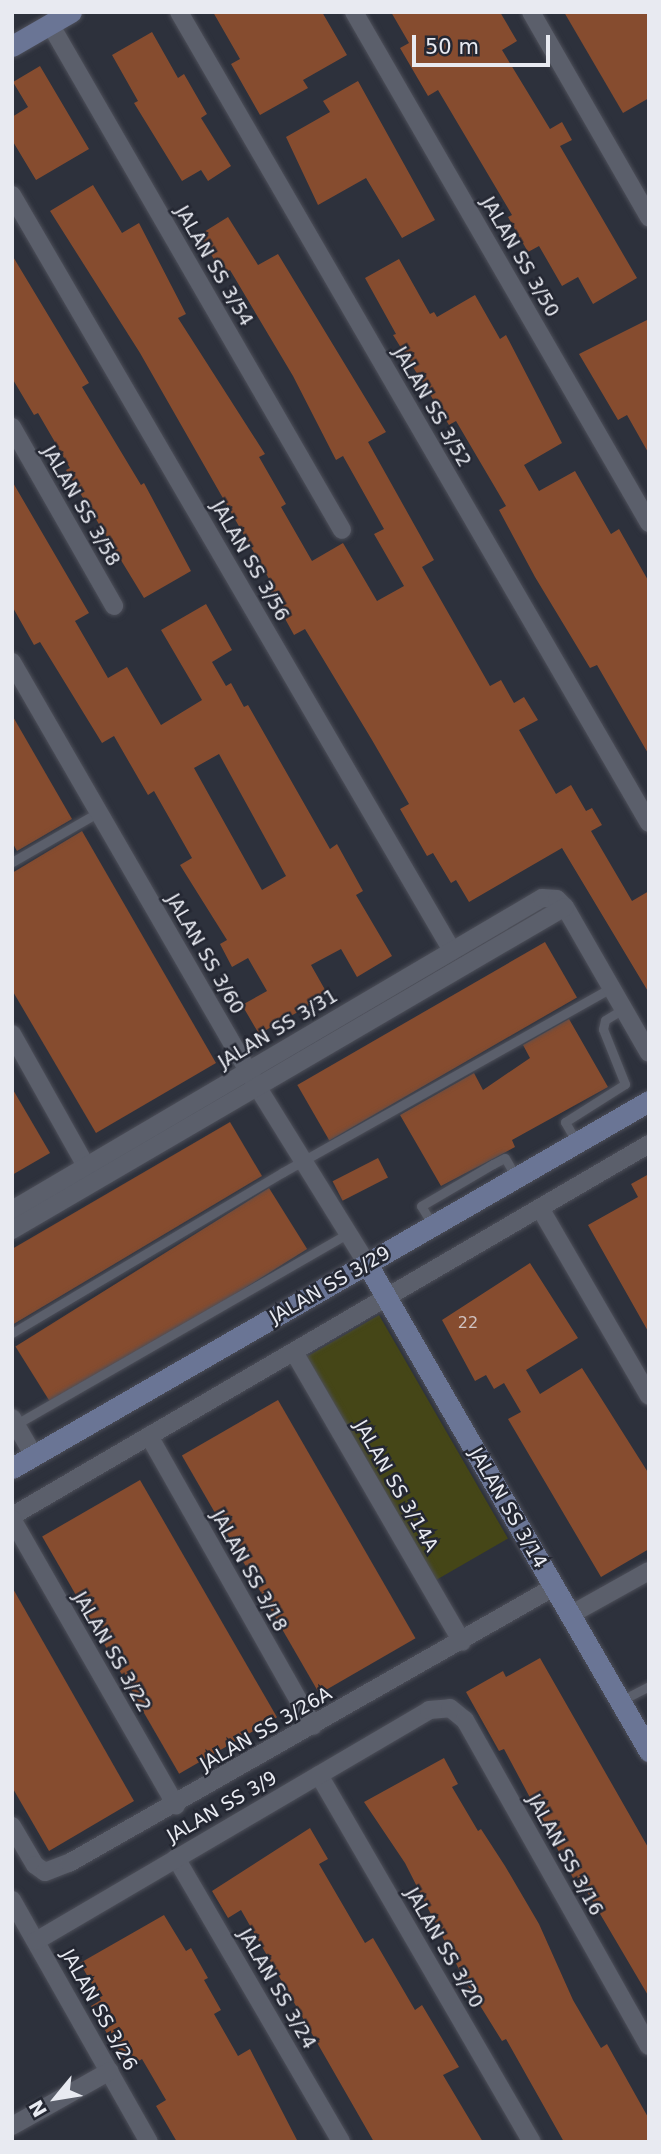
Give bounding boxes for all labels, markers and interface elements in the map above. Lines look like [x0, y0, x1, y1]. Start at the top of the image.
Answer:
scale bar [416, 21, 554, 65]
text: 50 m [425, 35, 479, 59]
street label: JALAN SS 3/50 [476, 193, 564, 321]
street label: JALAN SS 3/54 [170, 202, 258, 330]
street label: JALAN SS 3/52 [388, 343, 476, 471]
street label: JALAN SS 3/58 [37, 442, 125, 570]
street label: JALAN SS 3/56 [206, 497, 294, 625]
street label: JALAN SS 3/60 [161, 890, 249, 1018]
street label: JALAN SS 3/31 [214, 984, 342, 1074]
street label: JALAN SS 3/29 [266, 1241, 394, 1329]
house number: 22 [458, 1313, 478, 1333]
street label: JALAN SS 3/14A [349, 1416, 443, 1556]
street label: JALAN SS 3/14 [464, 1444, 552, 1572]
street label: JALAN SS 3/18 [206, 1506, 292, 1636]
street label: JALAN SS 3/22 [68, 1588, 156, 1716]
street label: JALAN SS 3/26A [196, 1682, 336, 1776]
street label: JALAN SS 3/9 [163, 1766, 281, 1848]
street label: JALAN SS 3/16 [522, 1790, 608, 1920]
street label: JALAN SS 3/20 [400, 1884, 488, 2012]
street label: JALAN SS 3/24 [233, 1925, 321, 2053]
street label: JALAN SS 3/26 [56, 1945, 142, 2075]
north arrow [21, 2063, 91, 2133]
text: N [24, 2096, 51, 2121]

